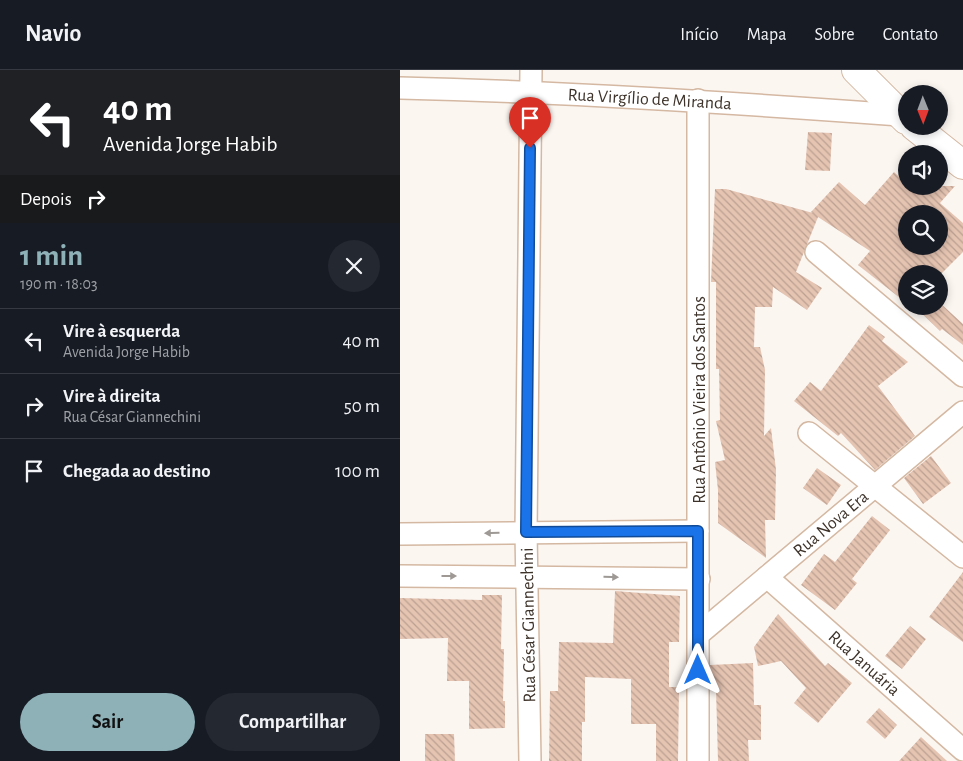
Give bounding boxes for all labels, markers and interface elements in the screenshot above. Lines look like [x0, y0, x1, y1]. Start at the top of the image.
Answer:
text: Navio [25, 22, 81, 46]
text: Início [680, 26, 719, 44]
text: Mapa [747, 26, 787, 44]
text: Sobre [815, 26, 855, 44]
text: Contato [883, 26, 938, 44]
north arrow [898, 85, 948, 135]
map controls [898, 85, 948, 315]
street label: Rua Virgílio de Miranda [567, 86, 732, 113]
icon: left [20, 90, 85, 155]
text: 40 m [103, 92, 172, 127]
pin [509, 97, 551, 148]
icon: arrive [516, 104, 544, 132]
text: Avenida Jorge Habib [103, 133, 278, 155]
button: sound [898, 145, 948, 195]
icon: right [82, 185, 110, 213]
text: Depois [20, 190, 72, 209]
button: search [898, 205, 948, 255]
button: close [328, 240, 380, 292]
text: 1 min [20, 241, 83, 271]
button: layers [898, 265, 948, 315]
text: 190 m · 18:03 [20, 276, 98, 292]
street label: Rua Antônio Vieira dos Santos [691, 296, 709, 504]
text: Vire à esquerda [63, 322, 180, 341]
icon: left [20, 327, 48, 355]
text: 40 m [342, 332, 380, 351]
text: Avenida Jorge Habib [63, 344, 190, 360]
text: Vire à direita [63, 387, 161, 406]
icon: right [20, 392, 48, 420]
text: 50 m [344, 397, 380, 416]
text: Rua César Giannechini [63, 409, 201, 425]
icon: arrive [20, 457, 48, 485]
text: Chegada ao destino [63, 462, 211, 481]
text: 100 m [335, 462, 380, 481]
street label: Rua Nova Era [790, 488, 872, 560]
one-way arrow [484, 529, 500, 537]
street label: Rua César Giannechini [519, 547, 539, 703]
one-way arrow [441, 572, 457, 580]
one-way arrow [603, 574, 619, 582]
street label: Rua Januária [825, 628, 903, 700]
position arrow [671, 643, 723, 695]
button: Sair [20, 693, 195, 751]
button: Compartilhar [205, 693, 380, 751]

